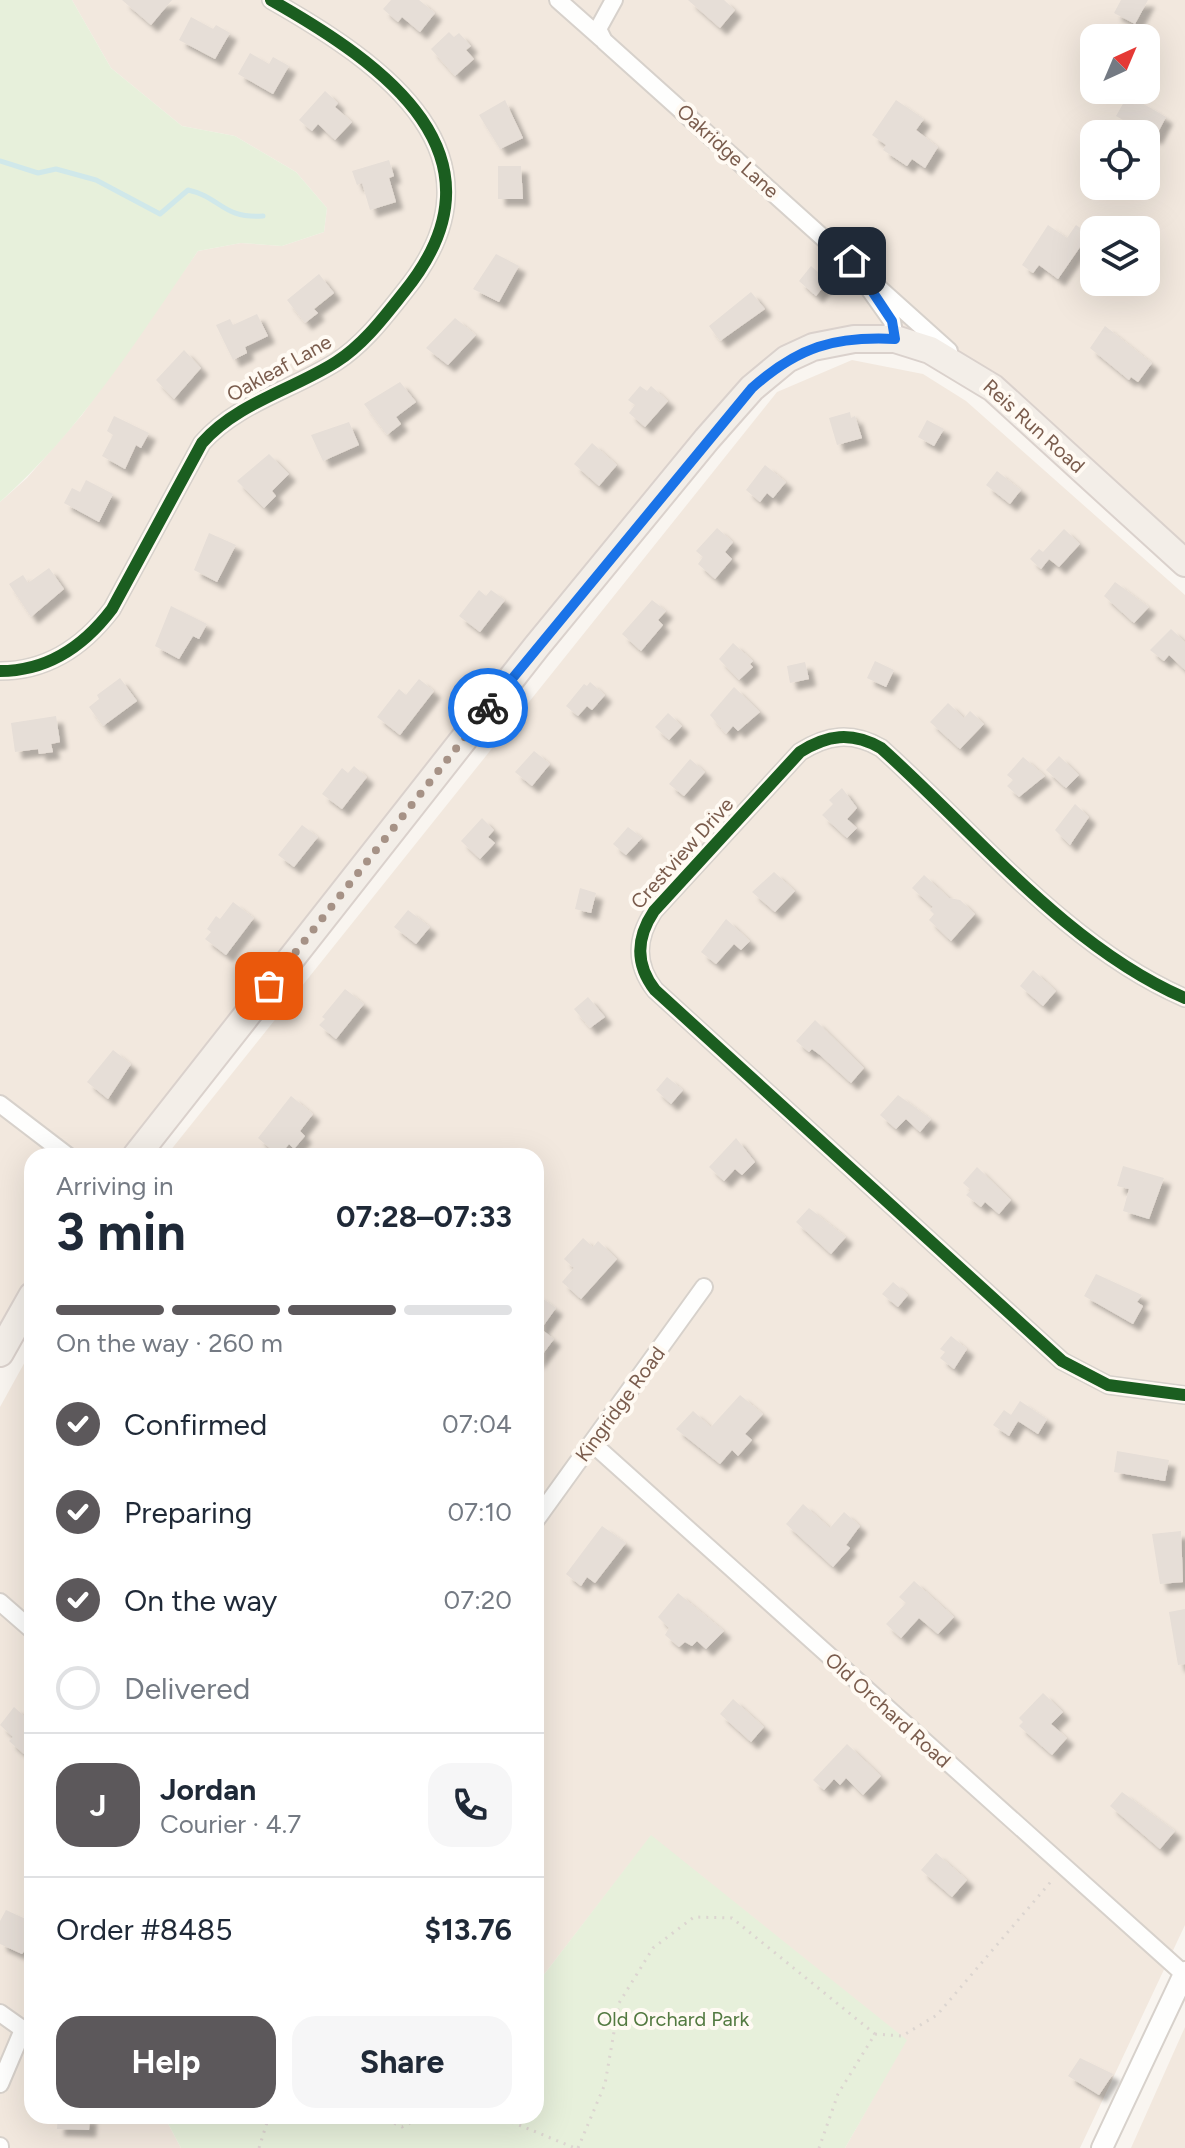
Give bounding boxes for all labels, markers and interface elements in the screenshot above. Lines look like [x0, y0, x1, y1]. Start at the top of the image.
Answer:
north arrow [1080, 24, 1160, 104]
map controls [1080, 24, 1160, 296]
street label: Oakridge Lane [672, 99, 784, 203]
button: locate [1080, 120, 1160, 200]
button: layers [1080, 216, 1160, 296]
pin [818, 227, 886, 295]
icon: home [830, 239, 874, 283]
street label: Oakleaf Lane [222, 329, 336, 407]
street label: Reis Run Road [978, 374, 1090, 478]
courier [448, 668, 528, 748]
icon: bike [466, 686, 510, 730]
street label: Crestview Drive [626, 792, 738, 914]
pin [235, 952, 303, 1020]
icon: bag [247, 964, 291, 1008]
text: Arriving in [56, 1170, 174, 1202]
text: 07:28–07:33 [336, 1198, 512, 1235]
text: 3 min [56, 1201, 186, 1263]
text: On the way · 260 m [56, 1327, 283, 1359]
street label: Kingridge Road [570, 1342, 670, 1466]
icon: check [56, 1402, 100, 1446]
text: Confirmed [124, 1406, 267, 1443]
text: 07:04 [442, 1408, 512, 1440]
icon: check [56, 1490, 100, 1534]
text: Preparing [124, 1494, 252, 1531]
text: 07:10 [447, 1496, 512, 1528]
icon: check [56, 1578, 100, 1622]
text: On the way [124, 1582, 277, 1619]
text: 07:20 [444, 1584, 512, 1616]
street label: Old Orchard Road [820, 1647, 956, 1773]
text: Delivered [124, 1670, 250, 1707]
button: phone [428, 1763, 512, 1847]
text: Jordan [160, 1771, 256, 1808]
text: J [90, 1787, 106, 1824]
text: Courier · 4.7 [160, 1808, 301, 1840]
text: Order #8485 [56, 1911, 233, 1948]
text: $13.76 [425, 1911, 512, 1948]
park label: Old Orchard Park [597, 2007, 750, 2031]
button: Help [56, 2016, 276, 2108]
button: Share [292, 2016, 512, 2108]

